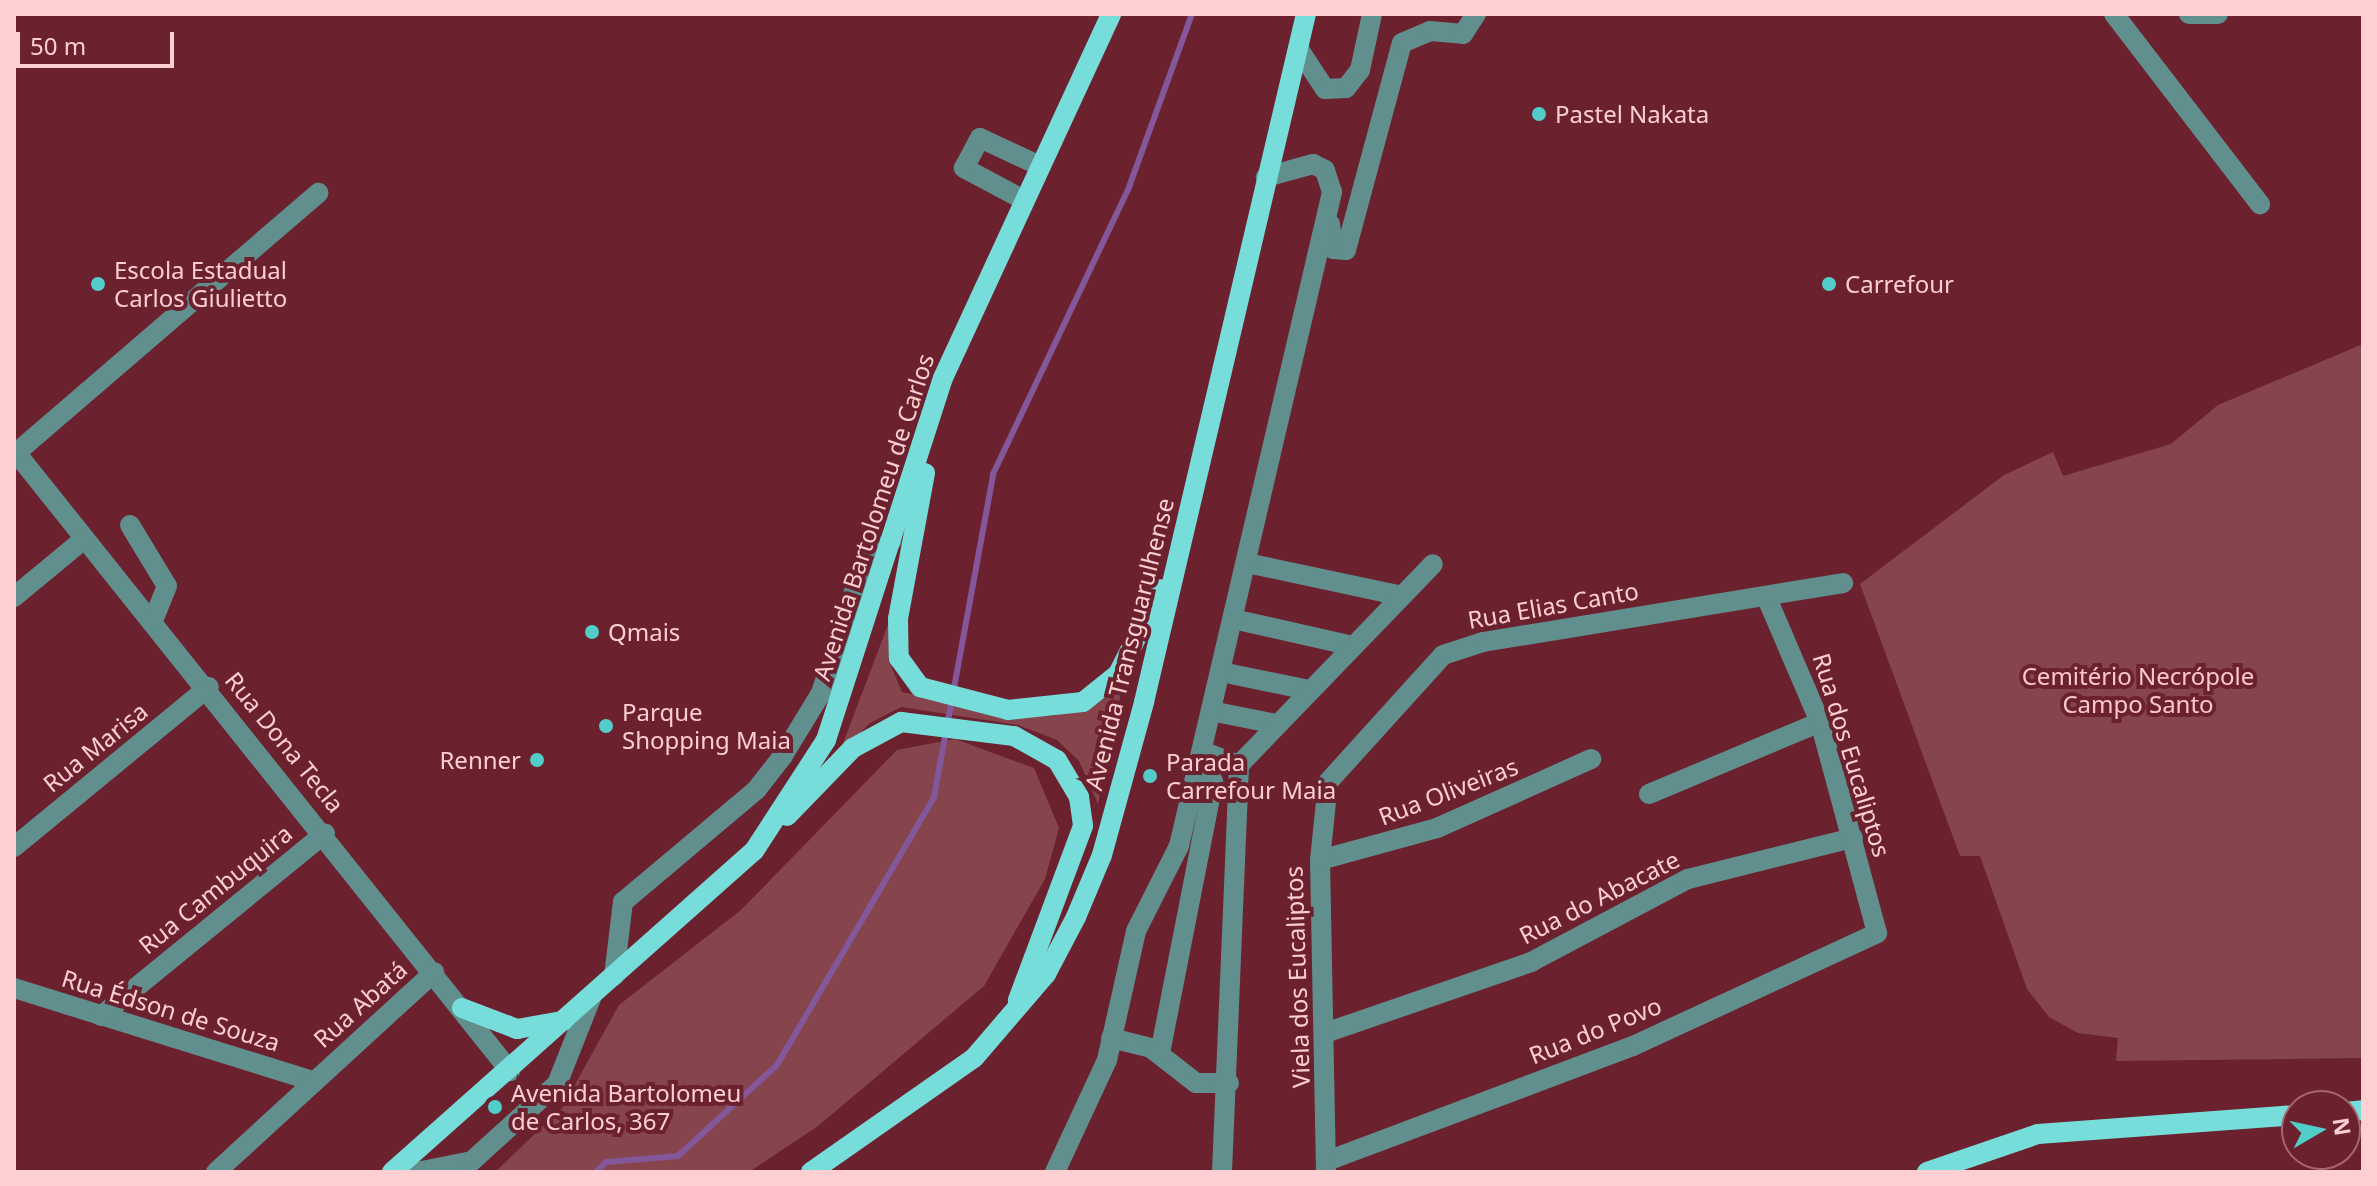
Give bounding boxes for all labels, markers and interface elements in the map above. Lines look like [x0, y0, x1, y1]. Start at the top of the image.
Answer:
scale bar [20, 16, 178, 66]
text: 50 m [30, 29, 86, 62]
place label: Pastel Nakata [1555, 100, 1709, 128]
marker: Pastel Nakata [1530, 105, 1548, 123]
place label: Escola Estadual Carlos Giulietto [114, 256, 287, 312]
place label: Carrefour [1845, 270, 1954, 298]
marker: Escola Estadual Carlos Giulietto [89, 275, 107, 293]
marker: Carrefour [1820, 275, 1838, 293]
street label: Avenida Bartolomeu de Carlos [807, 350, 939, 684]
street label: Avenida Transguarulhense [1079, 495, 1179, 793]
street label: Rua Elias Canto [1465, 576, 1641, 634]
place label: Qmais [608, 618, 680, 646]
marker: Qmais [583, 623, 601, 641]
street label: Rua dos Eucaliptos [1807, 650, 1897, 860]
park label: Cemitério Necrópole Campo Santo [2022, 662, 2254, 718]
street label: Rua Dona Tecla [220, 666, 350, 818]
street label: Rua Marisa [37, 696, 153, 798]
place label: Parque Shopping Maia [622, 698, 791, 754]
marker: Parque Shopping Maia [597, 717, 615, 735]
place label: Renner [439, 746, 521, 774]
place label: Parada Carrefour Maia [1166, 748, 1336, 804]
marker: Renner [528, 751, 546, 769]
street label: Rua Oliveiras [1374, 751, 1522, 831]
marker: Parada Carrefour Maia [1141, 767, 1159, 785]
street label: Rua Cambuquira [133, 818, 297, 960]
street label: Rua do Abacate [1514, 844, 1684, 950]
street label: Viela dos Eucaliptos [1279, 866, 1315, 1088]
street label: Rua Abatá [308, 955, 412, 1053]
street label: Rua Édson de Souza [59, 963, 283, 1057]
street label: Rua do Povo [1525, 990, 1665, 1070]
place label: Avenida Bartolomeu de Carlos, 367 [511, 1079, 741, 1135]
north arrow [2281, 1090, 2361, 1170]
marker: Avenida Bartolomeu de Carlos, 367 [486, 1098, 504, 1116]
text: N [2327, 1115, 2359, 1138]

